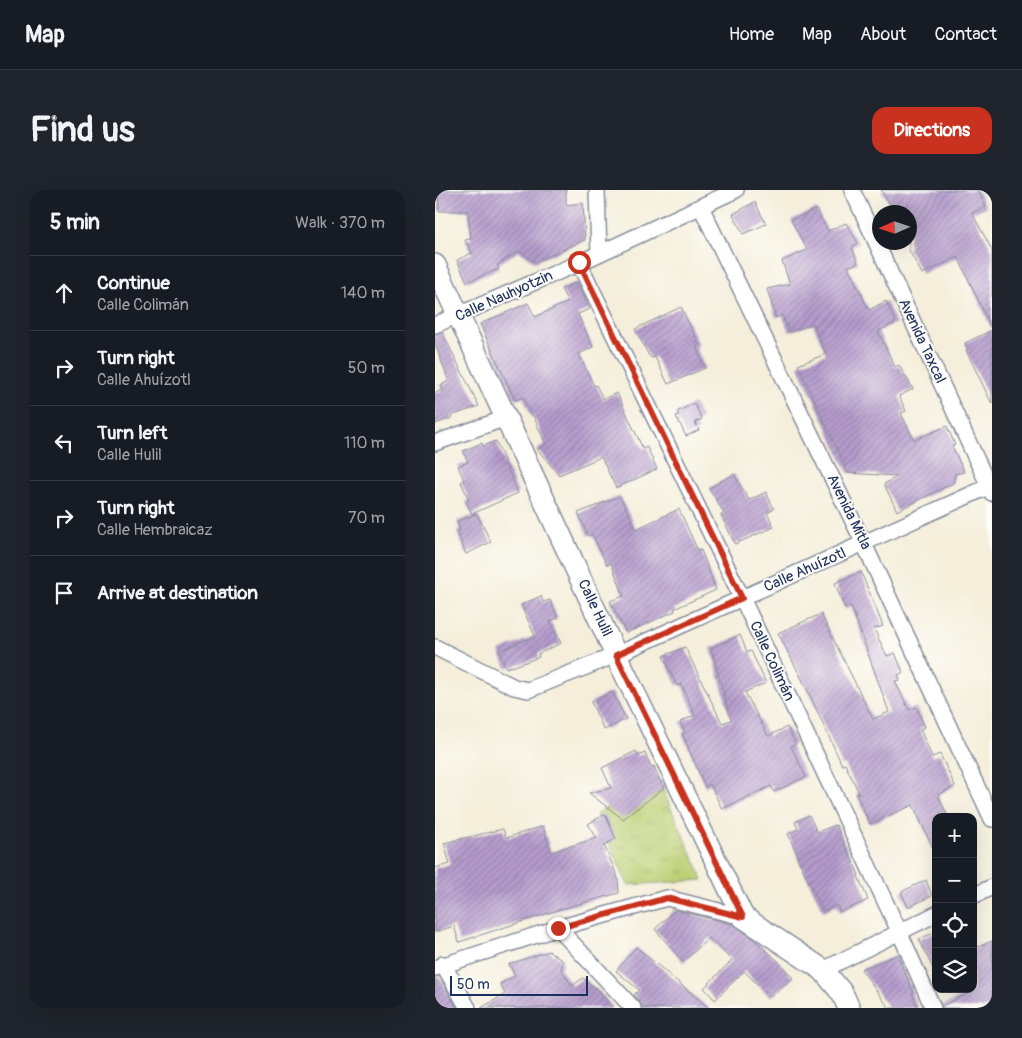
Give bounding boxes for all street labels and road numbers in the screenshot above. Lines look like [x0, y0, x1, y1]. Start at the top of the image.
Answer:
street label: Calle Nauhyotzin [452, 266, 556, 326]
street label: Avenida Taxcal [894, 296, 950, 386]
street label: Avenida Mitla [823, 471, 875, 553]
street label: Calle Ahuízotl [761, 543, 849, 597]
street label: Calle Hulil [574, 576, 616, 640]
street label: Calle Colimán [745, 618, 799, 704]

